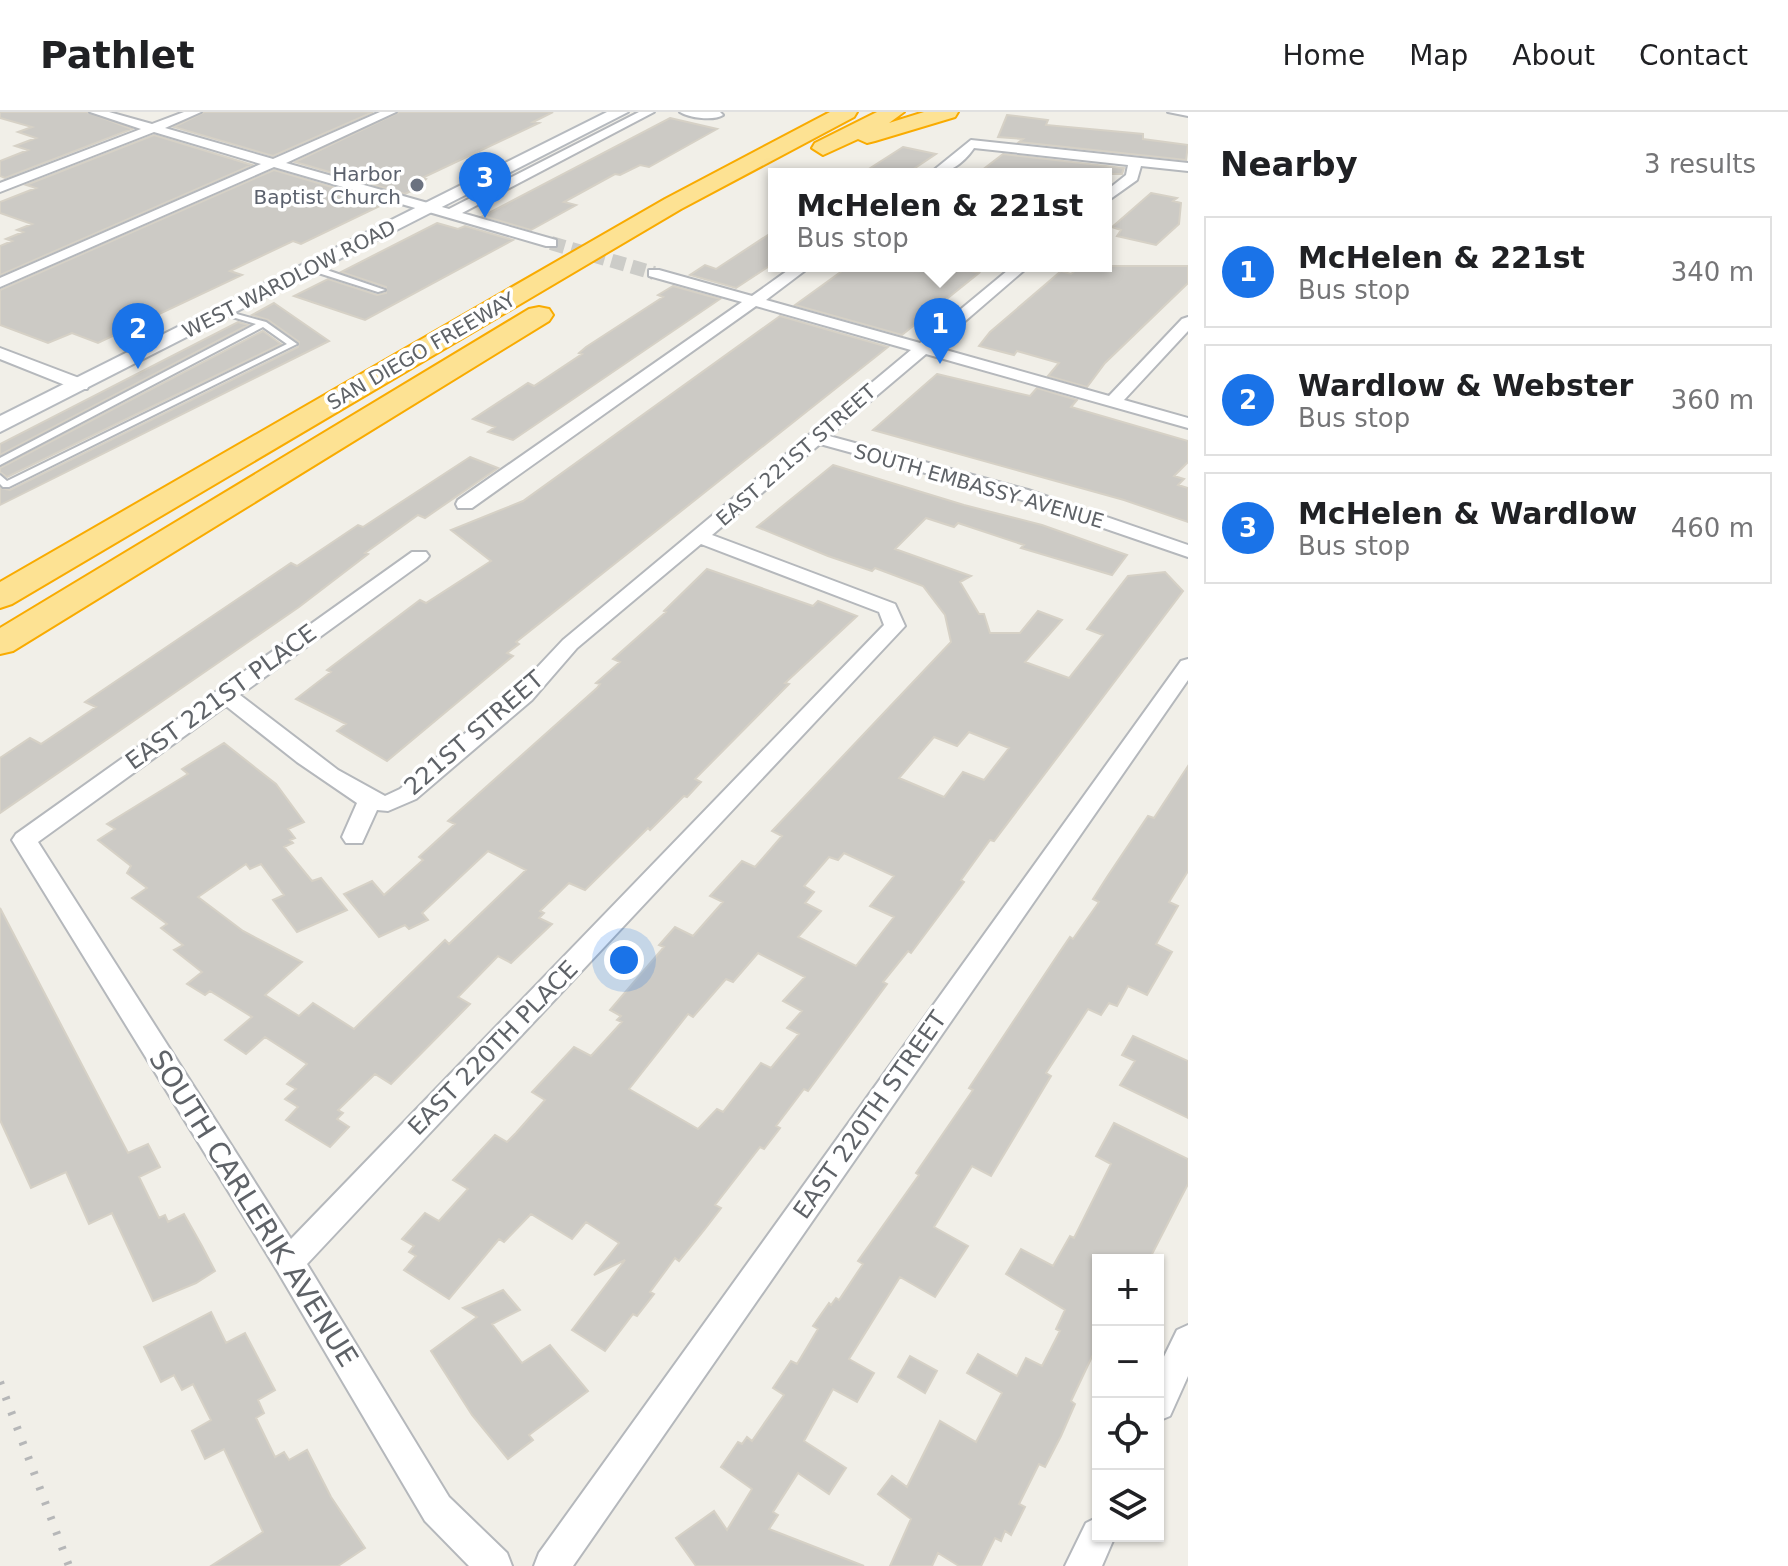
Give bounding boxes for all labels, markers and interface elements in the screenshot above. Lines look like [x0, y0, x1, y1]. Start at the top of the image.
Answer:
text: Pathlet [40, 33, 195, 77]
text: Home [1282, 39, 1365, 72]
text: Map [1409, 39, 1468, 72]
text: About [1512, 39, 1595, 72]
text: Contact [1639, 39, 1748, 72]
text: Nearby [1220, 144, 1358, 184]
text: 3 results [1644, 149, 1756, 179]
pin: 3 [459, 152, 511, 218]
place label: Harbor Baptist Church [254, 162, 402, 209]
popup [768, 168, 1112, 272]
marker: Harbor Baptist Church [408, 176, 426, 194]
text: McHelen & 221st [797, 188, 1083, 223]
street label: WEST WARDLOW ROAD [178, 215, 400, 343]
text: Bus stop [797, 223, 909, 253]
text: McHelen & 221st [1298, 240, 1585, 275]
text: 1 [1239, 257, 1257, 287]
text: 340 m [1671, 257, 1754, 287]
text: Bus stop [1298, 275, 1410, 305]
street label: SAN DIEGO FREEWAY [323, 287, 520, 415]
pin: 1 [914, 298, 966, 364]
pin: 2 [112, 303, 164, 369]
text: Wardlow & Webster [1298, 368, 1633, 403]
street label: EAST 221ST STREET [711, 379, 881, 531]
text: 2 [1239, 385, 1257, 415]
text: 360 m [1671, 385, 1754, 415]
text: Bus stop [1298, 403, 1410, 433]
street label: SOUTH EMBASSY AVENUE [851, 439, 1107, 533]
text: McHelen & Wardlow [1298, 496, 1637, 531]
text: 3 [1239, 513, 1257, 543]
text: 460 m [1671, 513, 1754, 543]
text: Bus stop [1298, 531, 1410, 561]
street label: EAST 221ST PLACE [120, 618, 322, 776]
street label: 221ST STREET [399, 665, 549, 801]
your location [604, 940, 644, 980]
street label: EAST 220TH PLACE [403, 955, 583, 1141]
street label: EAST 220TH STREET [788, 1006, 952, 1224]
street label: SOUTH CARLERIK AVENUE [142, 1044, 365, 1373]
map controls [1092, 1254, 1164, 1542]
button: + [1092, 1254, 1164, 1326]
button: − [1092, 1326, 1164, 1398]
button: locate [1092, 1398, 1164, 1470]
button: layers [1092, 1470, 1164, 1542]

